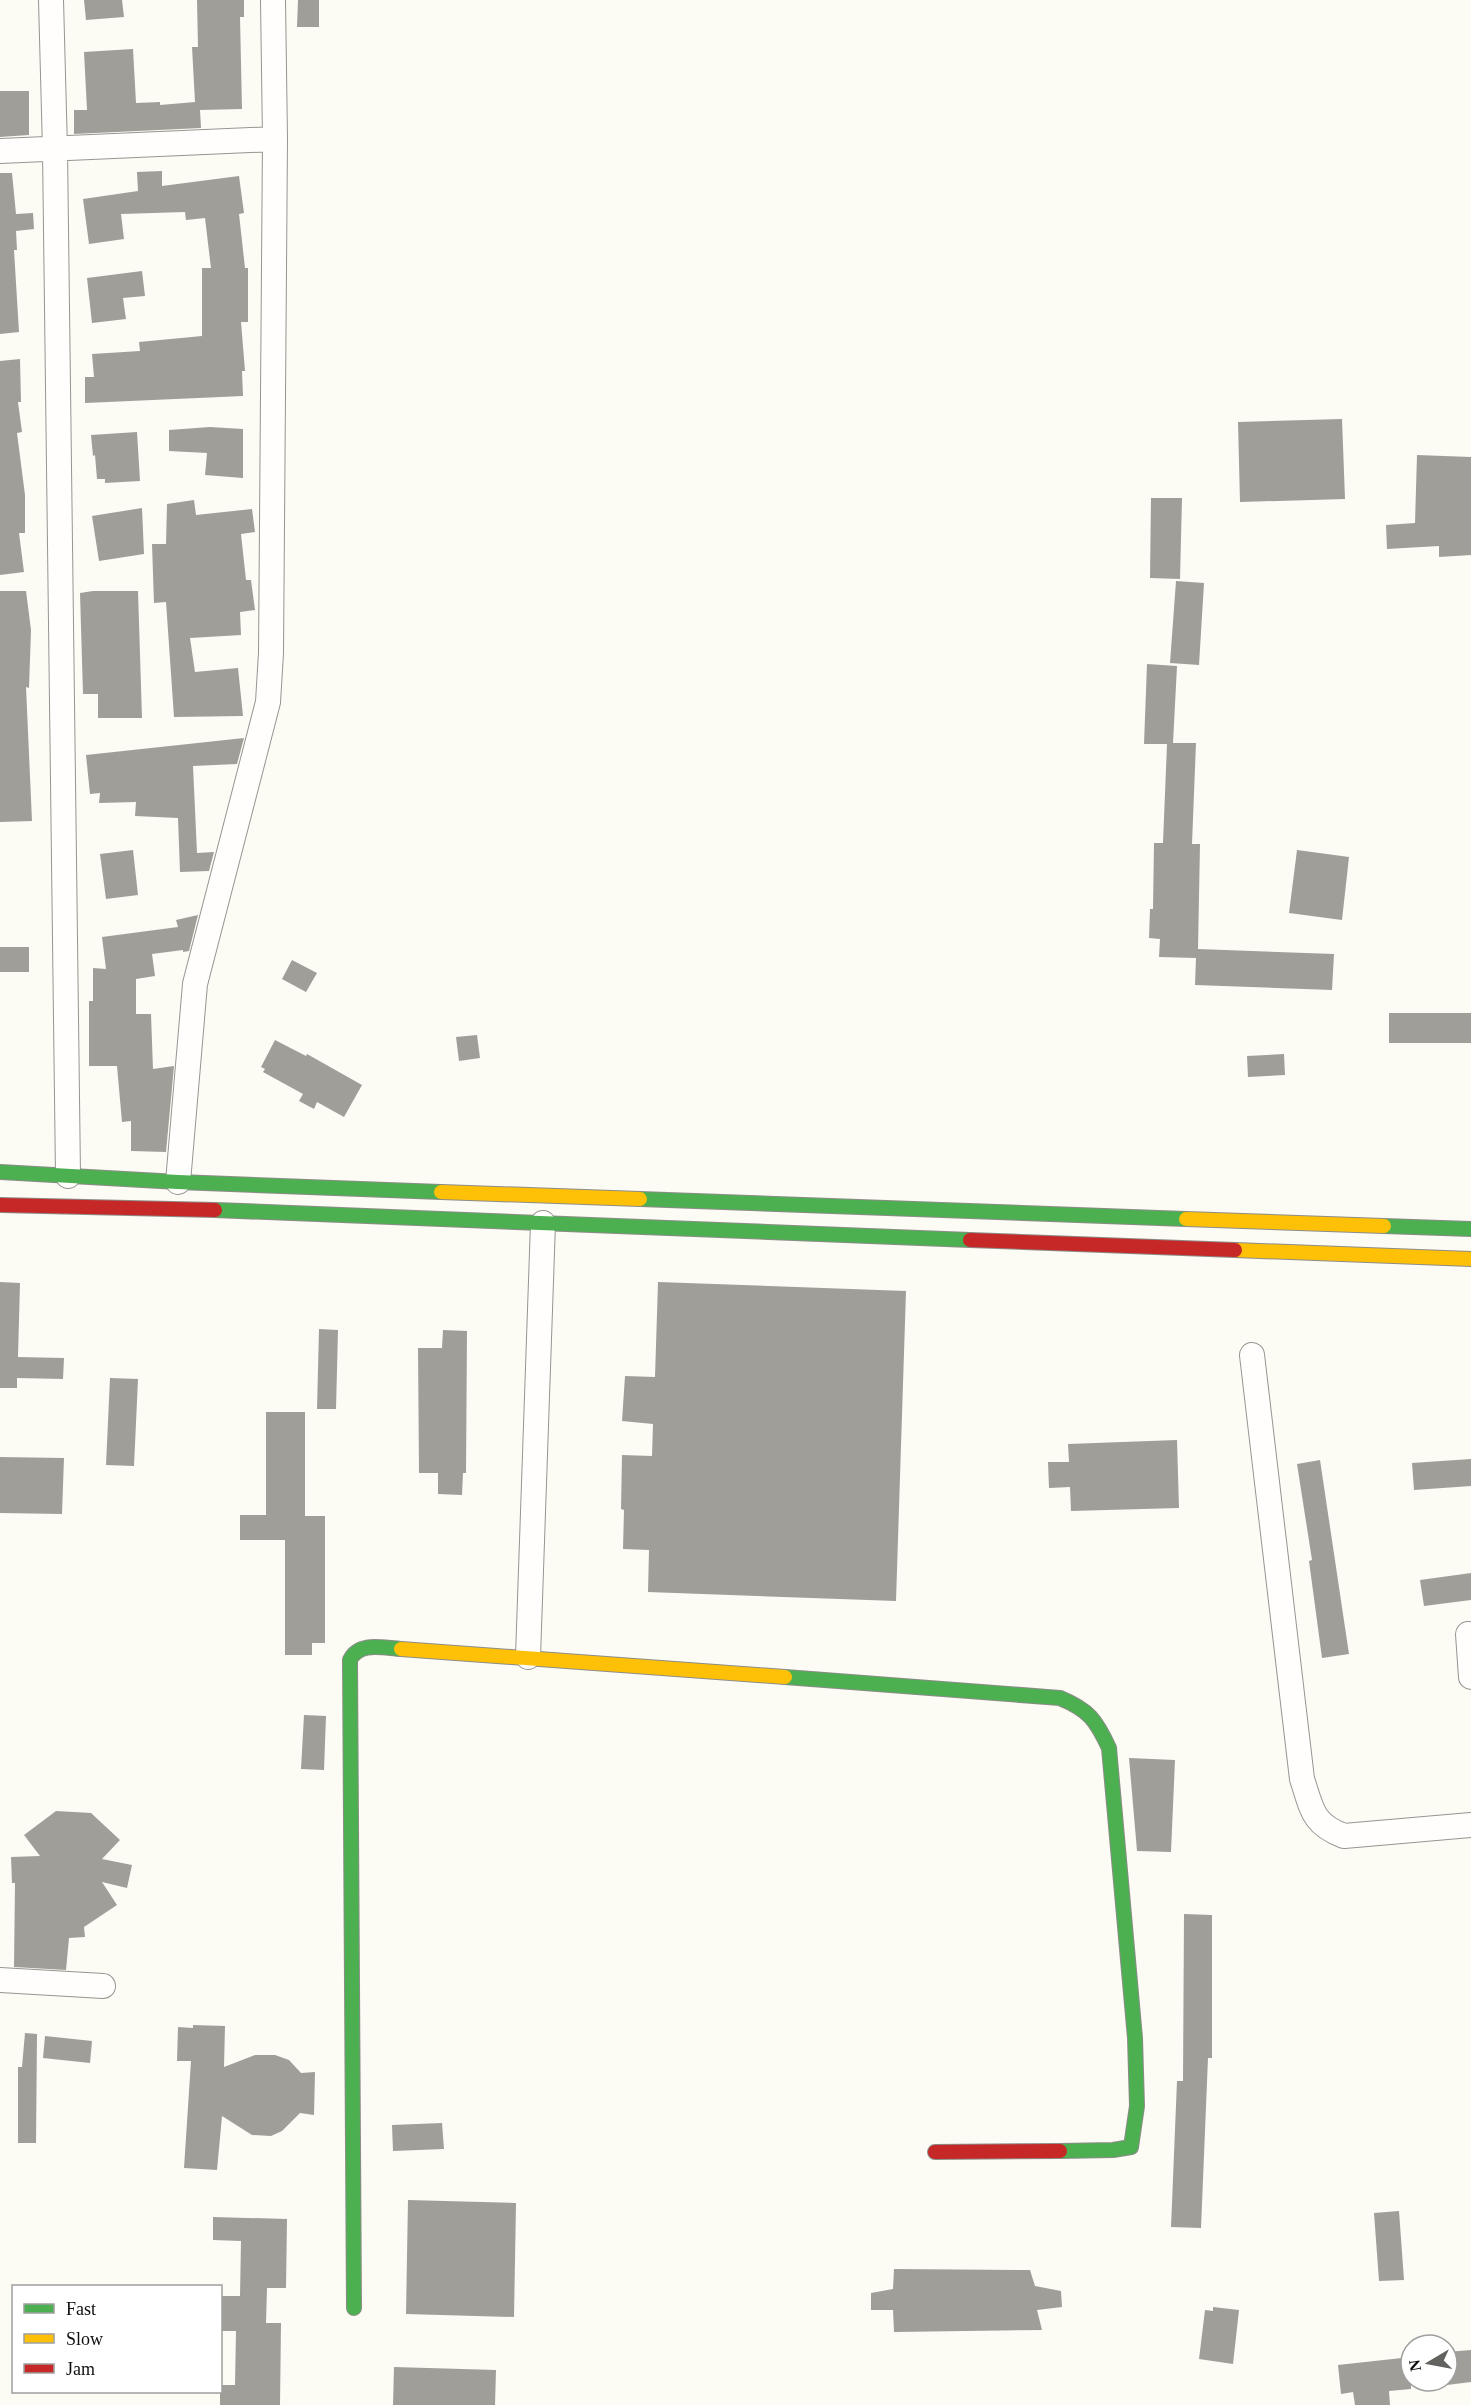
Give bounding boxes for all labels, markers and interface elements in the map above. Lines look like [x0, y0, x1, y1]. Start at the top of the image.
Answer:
legend [12, 2285, 222, 2393]
text: Fast [66, 2299, 96, 2319]
text: Slow [66, 2329, 103, 2349]
north arrow [1399, 2333, 1459, 2393]
text: N [1405, 2358, 1424, 2373]
text: Jam [66, 2359, 95, 2379]

